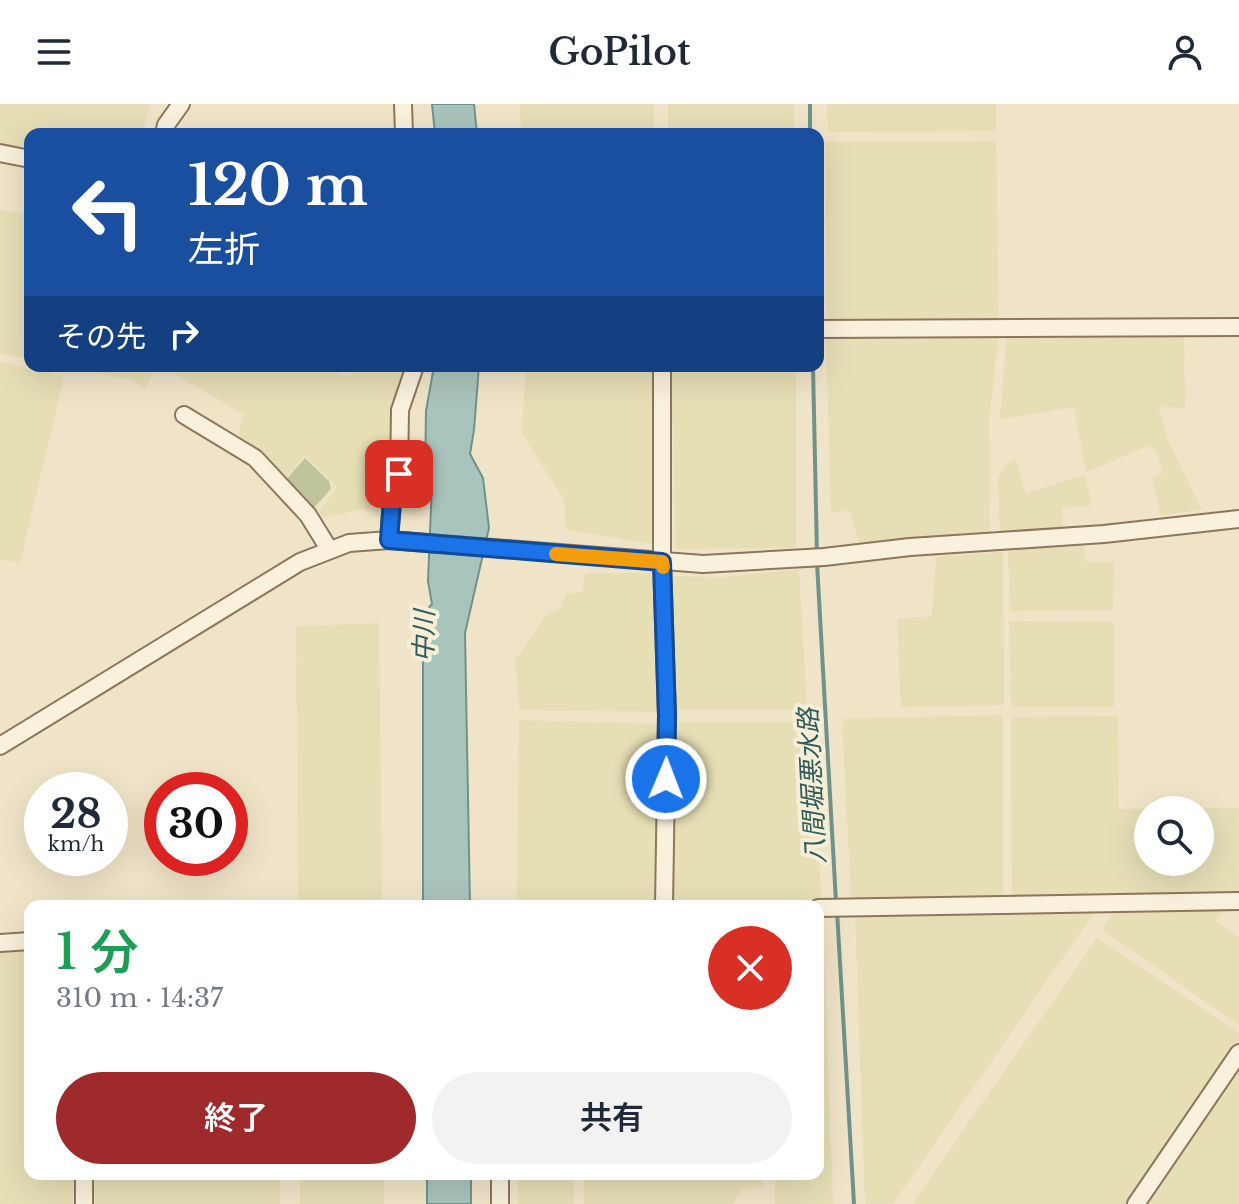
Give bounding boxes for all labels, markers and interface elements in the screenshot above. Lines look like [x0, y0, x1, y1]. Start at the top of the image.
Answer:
icon: menu [32, 30, 76, 74]
text: GoPilot [548, 30, 691, 75]
icon: person [1163, 30, 1207, 74]
text: 120 m [188, 151, 368, 220]
icon: left [56, 160, 160, 264]
text: 左折 [188, 227, 260, 272]
icon: right [162, 312, 206, 356]
text: その先 [56, 318, 146, 355]
pin [365, 440, 433, 508]
icon: arrive [377, 452, 421, 496]
water label: 中川 [408, 607, 441, 662]
water label: 八間堀悪水路 [792, 705, 832, 865]
position arrow [624, 737, 708, 821]
speed limit sign: 30 [144, 772, 248, 876]
text: 28 [50, 789, 102, 839]
map controls [1134, 796, 1214, 876]
button: search [1134, 796, 1214, 876]
text: km/h [48, 832, 104, 856]
text: 1 分 [56, 922, 138, 982]
button: close [708, 926, 792, 1010]
text: 310 m · 14:37 [56, 982, 223, 1014]
button: 終了 [56, 1072, 416, 1164]
button: 共有 [432, 1072, 792, 1164]

